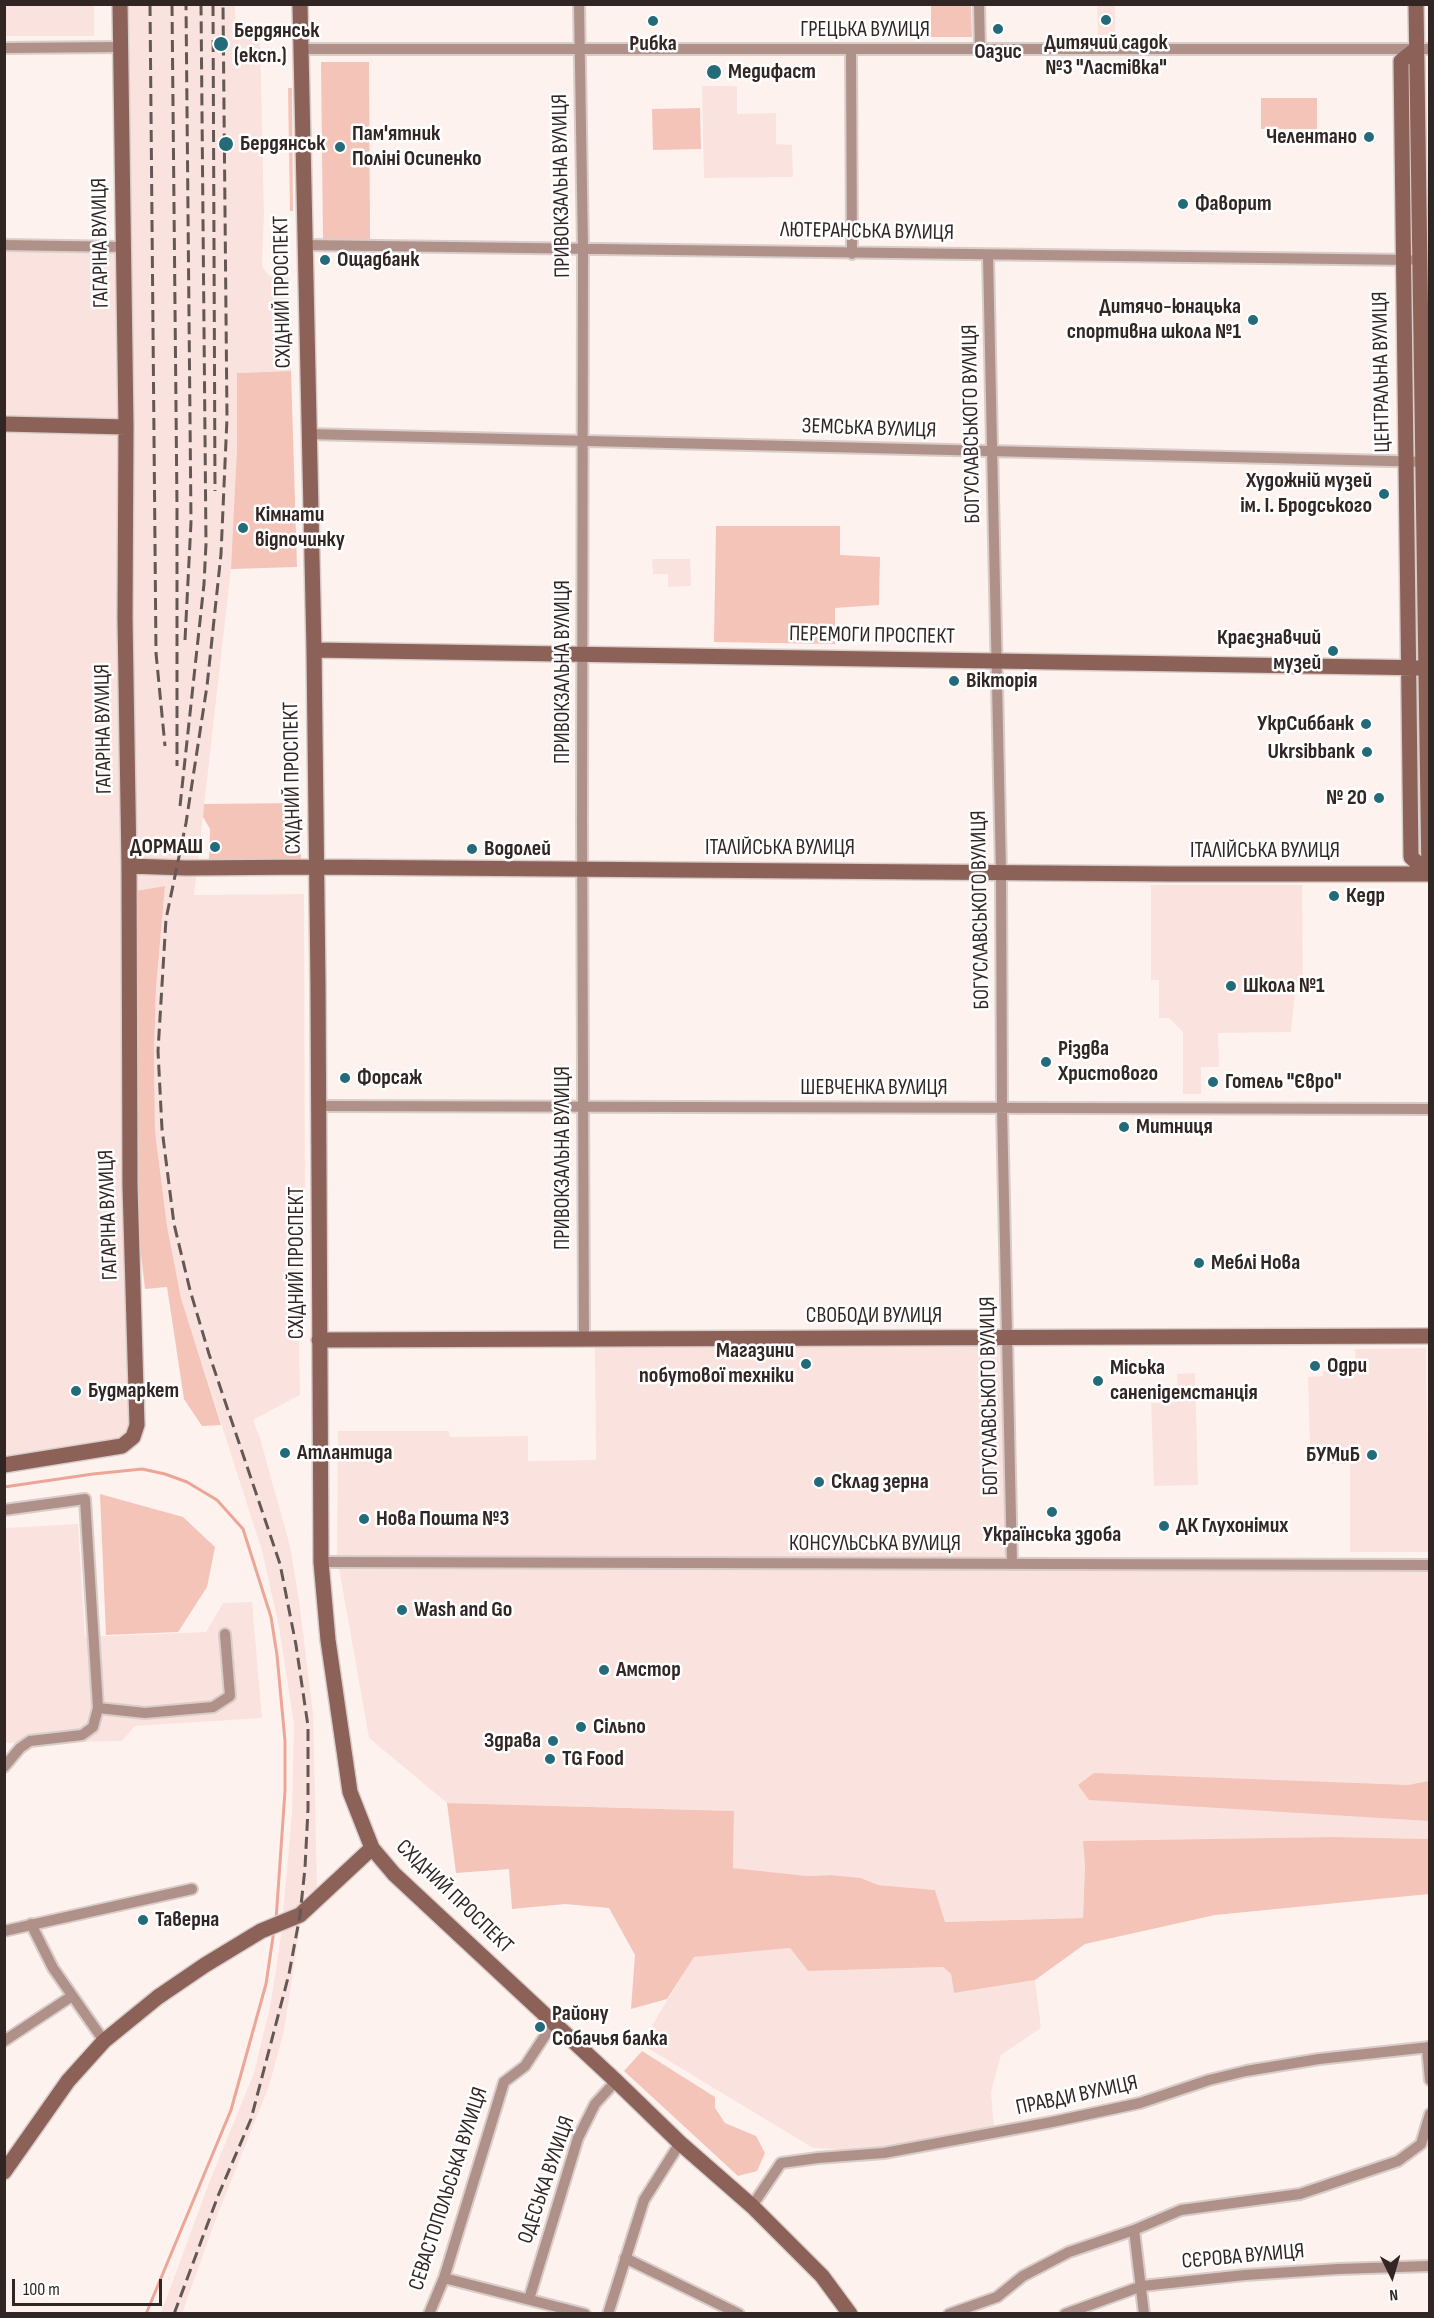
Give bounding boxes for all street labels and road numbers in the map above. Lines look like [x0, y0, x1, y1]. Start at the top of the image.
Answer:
street label: ГРЕЦЬКА ВУЛИЦЯ [800, 17, 930, 43]
street label: ПРИВОКЗАЛЬНА ВУЛИЦЯ [547, 94, 577, 278]
street label: ГАГАРІНА ВУЛИЦЯ [87, 178, 115, 308]
street label: СХІДНИЙ ПРОСПЕКТ [268, 215, 298, 369]
street label: ЛЮТЕРАНСЬКА ВУЛИЦЯ [780, 217, 954, 247]
street label: ЦЕНТРАЛЬНА ВУЛИЦЯ [1367, 291, 1397, 453]
street label: БОГУСЛАВСЬКОГО ВУЛИЦЯ [957, 324, 987, 524]
street label: ЗЕМСЬКА ВУЛИЦЯ [801, 413, 937, 445]
street label: ПРИВОКЗАЛЬНА ВУЛИЦЯ [550, 580, 576, 764]
street label: ПЕРЕМОГИ ПРОСПЕКТ [789, 621, 955, 651]
street label: ГАГАРІНА ВУЛИЦЯ [90, 664, 118, 794]
street label: СХІДНИЙ ПРОСПЕКТ [278, 701, 308, 855]
street label: БОГУСЛАВСЬКОГО ВУЛИЦЯ [966, 810, 996, 1010]
street label: ІТАЛІЙСЬКА ВУЛИЦЯ [705, 835, 855, 861]
street label: ІТАЛІЙСЬКА ВУЛИЦЯ [1190, 838, 1340, 864]
street label: ПРИВОКЗАЛЬНА ВУЛИЦЯ [550, 1066, 576, 1250]
street label: ШЕВЧЕНКА ВУЛИЦЯ [800, 1075, 948, 1101]
street label: ГАГАРІНА ВУЛИЦЯ [94, 1149, 124, 1281]
street label: СХІДНИЙ ПРОСПЕКТ [284, 1187, 310, 1339]
street label: БОГУСЛАВСЬКОГО ВУЛИЦЯ [975, 1296, 1005, 1496]
street label: СВОБОДИ ВУЛИЦЯ [806, 1303, 942, 1329]
street label: КОНСУЛЬСЬКА ВУЛИЦЯ [789, 1531, 961, 1557]
street label: СХІДНИЙ ПРОСПЕКТ [390, 1834, 518, 1960]
street label: ПРАВДИ ВУЛИЦЯ [1014, 2070, 1140, 2122]
street label: СЕВАСТОПОЛЬСЬКА ВУЛИЦЯ [404, 2084, 494, 2294]
street label: ОДЕСЬКА ВУЛИЦЯ [513, 2113, 581, 2247]
street label: СЄРОВА ВУЛИЦЯ [1181, 2238, 1305, 2276]

